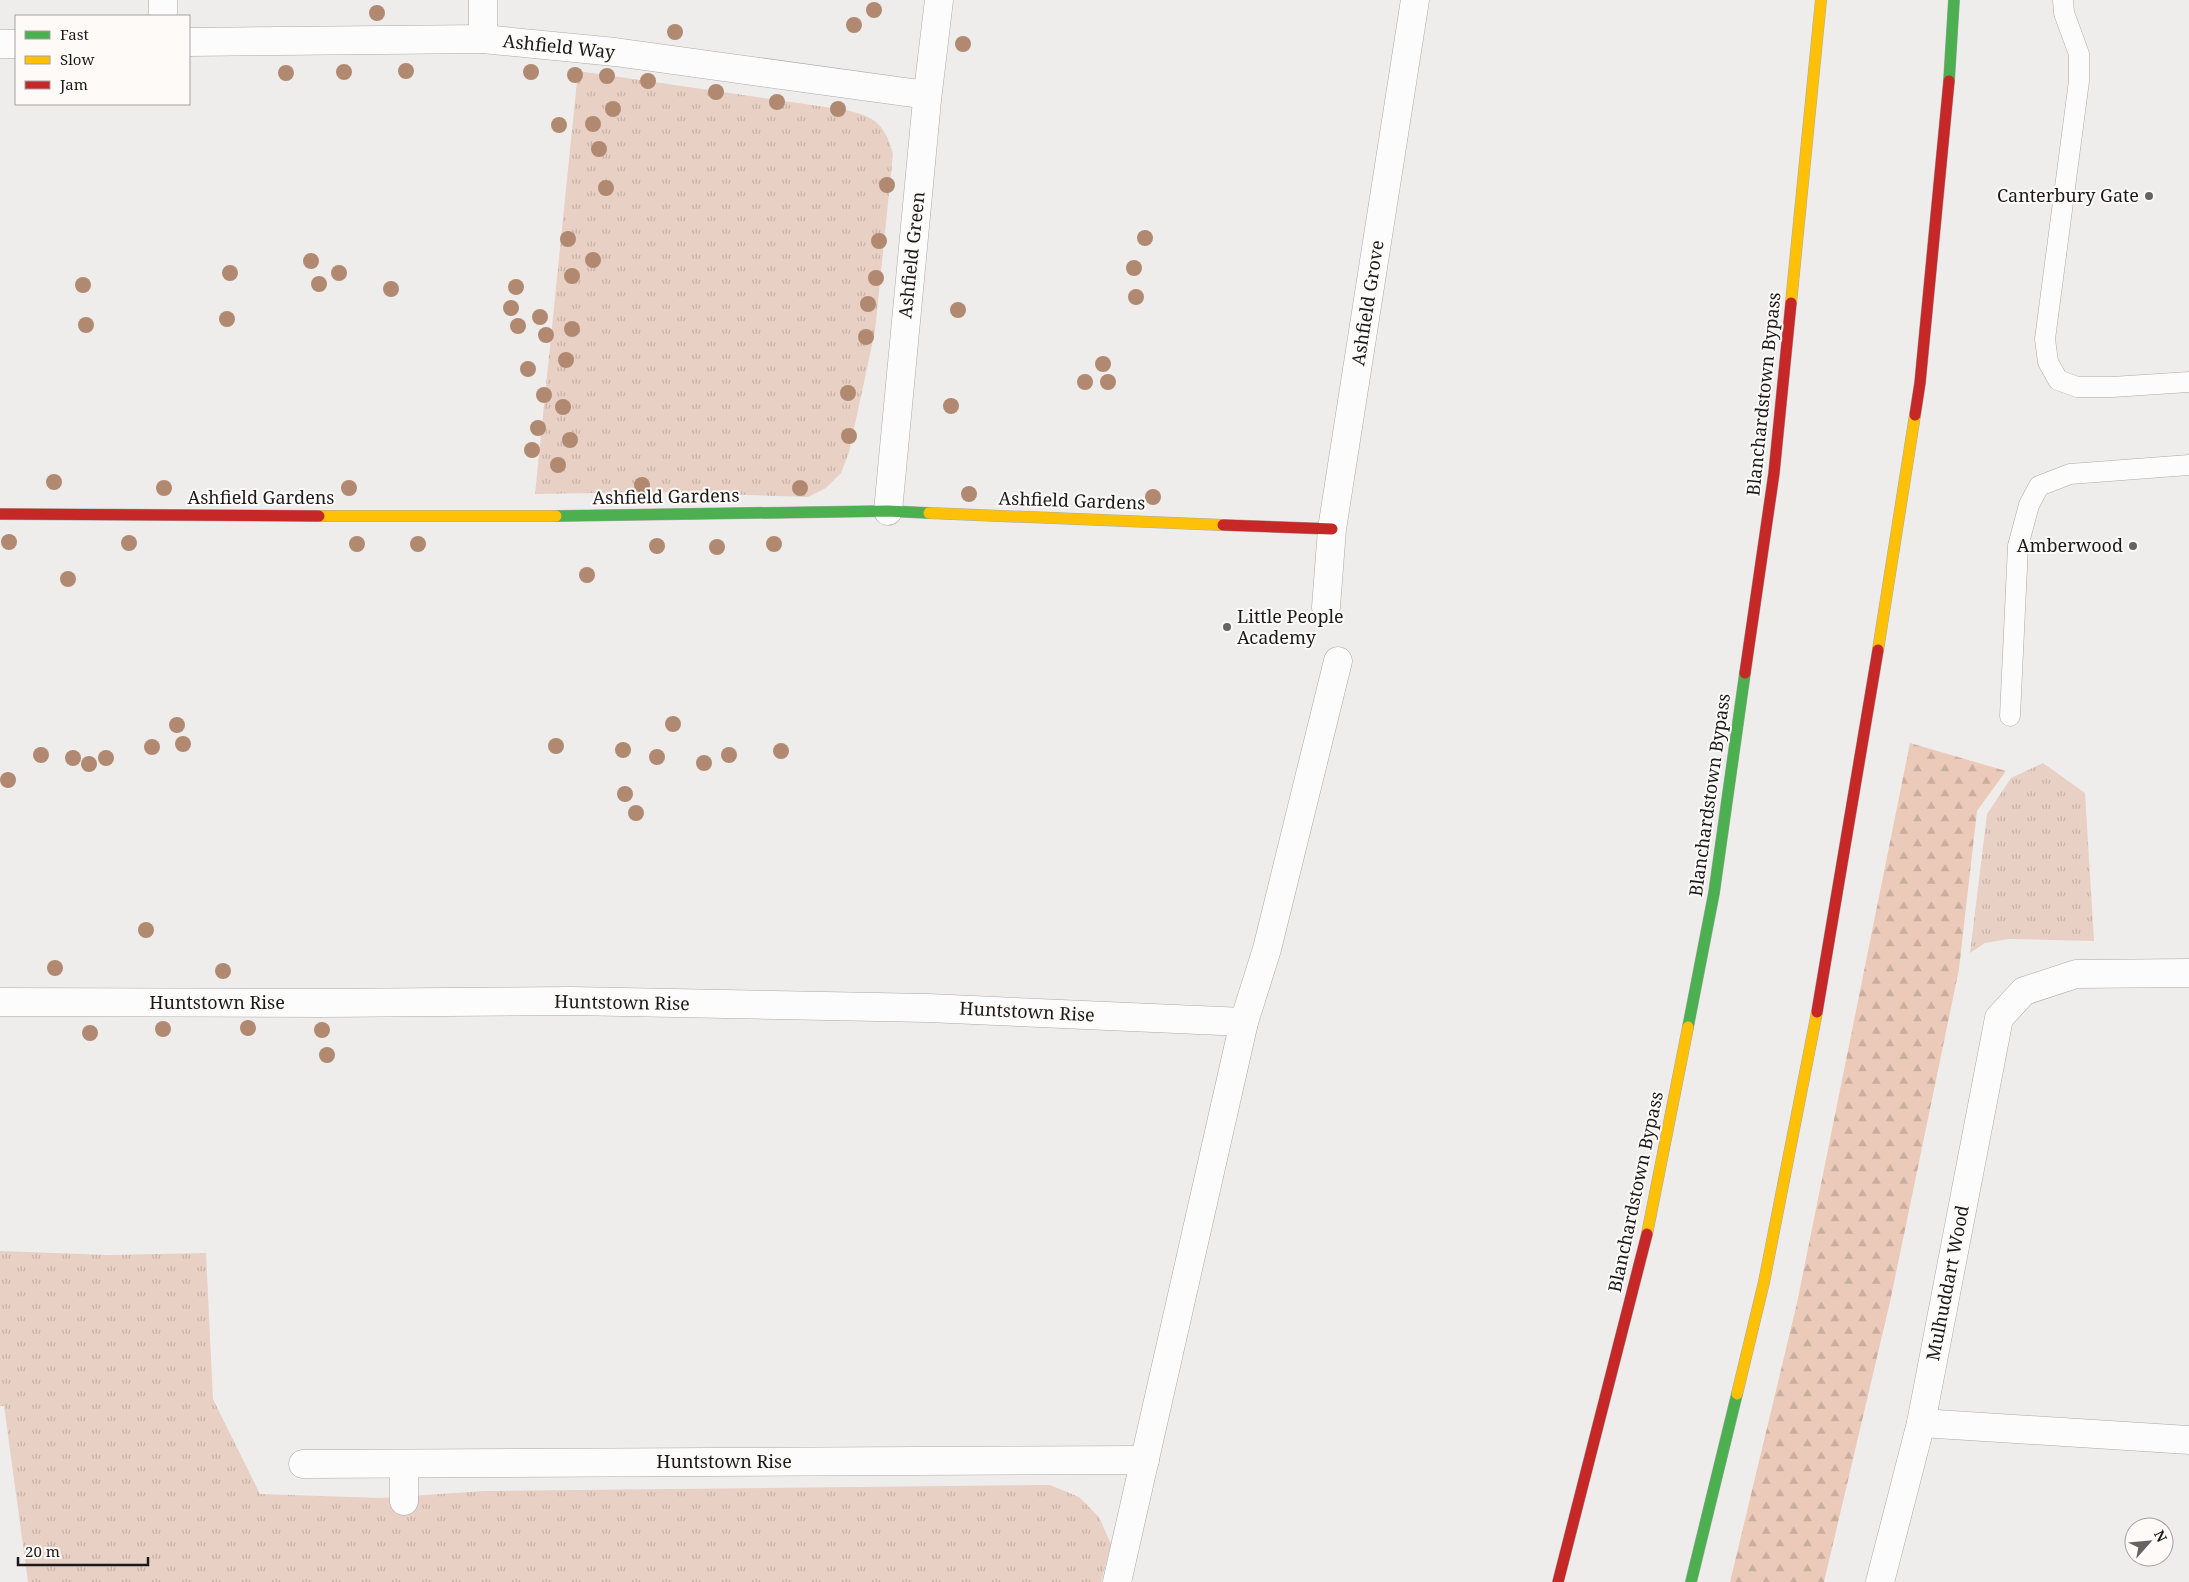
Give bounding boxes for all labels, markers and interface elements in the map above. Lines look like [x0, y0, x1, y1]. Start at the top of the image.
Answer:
legend [15, 15, 190, 105]
text: Fast [60, 24, 89, 44]
street label: Ashfield Way [502, 28, 617, 64]
text: Slow [60, 49, 94, 69]
text: Jam [59, 74, 88, 94]
place label: Canterbury Gate [1997, 183, 2139, 207]
street label: Ashfield Green [892, 190, 930, 319]
marker: Canterbury Gate [2143, 190, 2155, 202]
street label: Ashfield Grove [1345, 238, 1389, 367]
street label: Blanchardstown Bypass [1740, 291, 1786, 497]
street label: Ashfield Gardens [592, 483, 740, 509]
street label: Ashfield Gardens [188, 485, 335, 509]
street label: Ashfield Gardens [998, 485, 1146, 515]
place label: Amberwood [2017, 533, 2123, 557]
marker: Amberwood [2127, 540, 2139, 552]
place label: Little People Academy [1237, 604, 1344, 649]
marker: Little People Academy [1221, 621, 1233, 633]
street label: Blanchardstown Bypass [1683, 692, 1735, 898]
street label: Huntstown Rise [554, 989, 690, 1015]
street label: Huntstown Rise [149, 990, 285, 1014]
street label: Huntstown Rise [959, 995, 1095, 1027]
street label: Blanchardstown Bypass [1602, 1089, 1668, 1294]
street label: Mulhuddart Wood [1920, 1203, 1974, 1363]
street label: Huntstown Rise [656, 1449, 792, 1473]
north arrow [2124, 1517, 2174, 1567]
text: N [2150, 1527, 2172, 1545]
scale bar [18, 1534, 148, 1566]
text: 20 m [25, 1541, 60, 1561]

